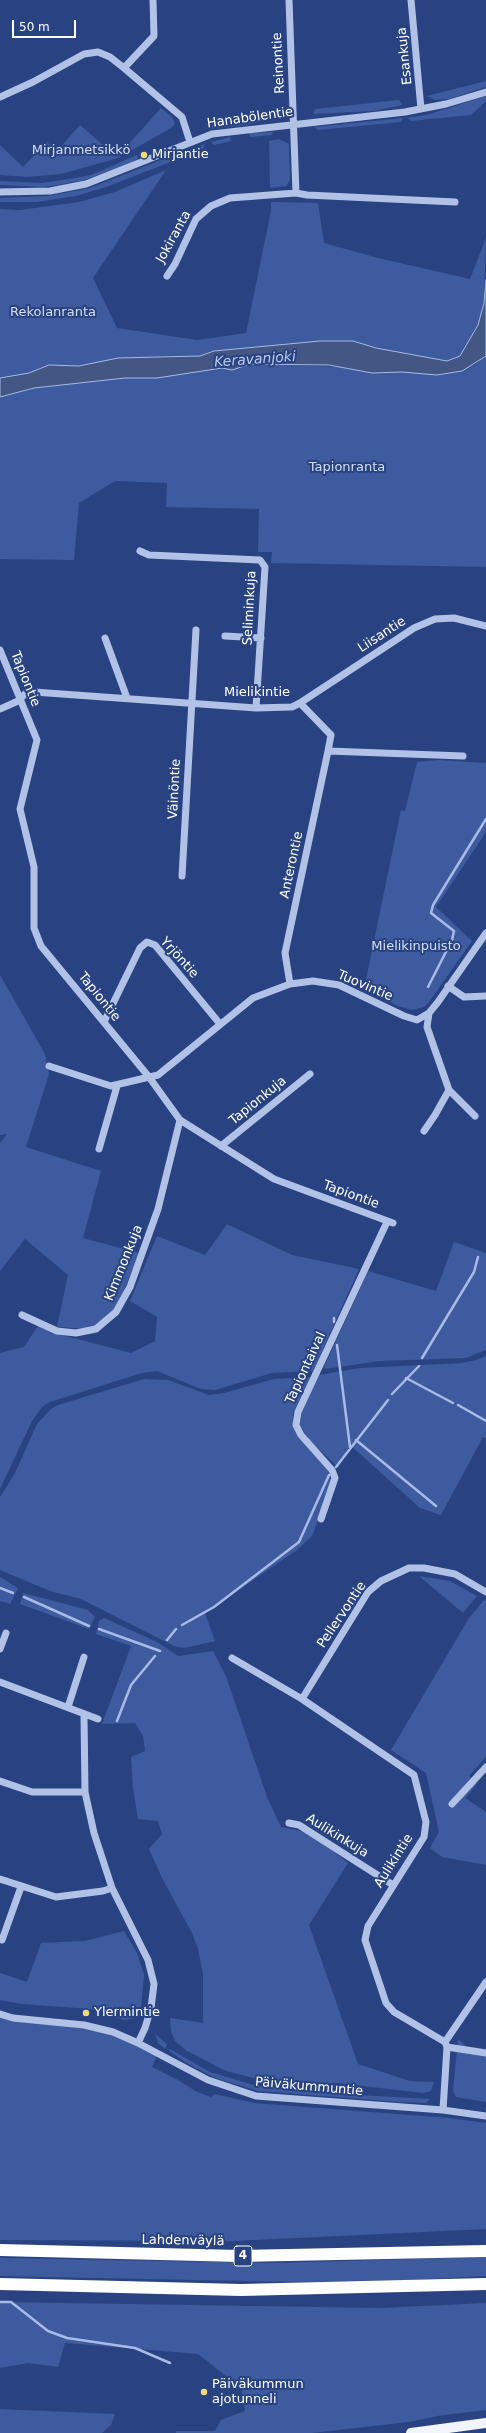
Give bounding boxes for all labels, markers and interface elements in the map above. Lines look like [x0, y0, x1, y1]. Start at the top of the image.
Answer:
scale bar [14, 12, 78, 38]
text: 50 m [19, 20, 50, 34]
street label: Esankuja [394, 26, 416, 86]
street label: Reinontie [270, 32, 288, 94]
street label: Hanabölentie [206, 104, 294, 132]
park label: Mirjanmetsikkö [32, 143, 130, 159]
place label: Mirjantie [152, 147, 209, 163]
marker: Mirjantie [139, 150, 149, 160]
street label: Jokiranta [153, 208, 195, 266]
park label: Rekolanranta [10, 305, 96, 321]
water label: Keravanjoki [214, 349, 296, 371]
park label: Tapionranta [309, 460, 385, 476]
street label: Seliminkuja [240, 570, 260, 646]
street label: Liisantie [355, 614, 409, 656]
street label: Tapiontie [7, 649, 43, 709]
street label: Mielikintie [224, 685, 290, 701]
street label: Väinöntie [166, 758, 184, 820]
street label: Anterontie [277, 830, 307, 900]
street label: Yrjöntie [157, 934, 201, 982]
park label: Mielikinpuisto [371, 939, 461, 955]
street label: Tuovintie [335, 967, 395, 1005]
street label: Tapiontie [75, 969, 123, 1025]
street label: Tapionkuja [226, 1073, 290, 1129]
street label: Tapiontie [321, 1178, 381, 1212]
street label: Kimmonkuja [102, 1223, 146, 1303]
street label: Tapiontaival [282, 1329, 330, 1407]
street label: Pellervontie [314, 1579, 370, 1651]
street label: Aulikinkuja [303, 1811, 371, 1861]
street label: Aulikintie [371, 1831, 417, 1891]
place label: Ylermintie [94, 2005, 160, 2021]
marker: Ylermintie [81, 2008, 91, 2018]
street label: Päiväkummuntie [254, 2075, 364, 2099]
street label: Lahdenväylä [141, 2232, 225, 2250]
road number: 4 [234, 2246, 252, 2266]
place label: Päiväkummun ajotunneli [212, 2377, 304, 2408]
marker: Päiväkummun ajotunneli [199, 2387, 209, 2397]

